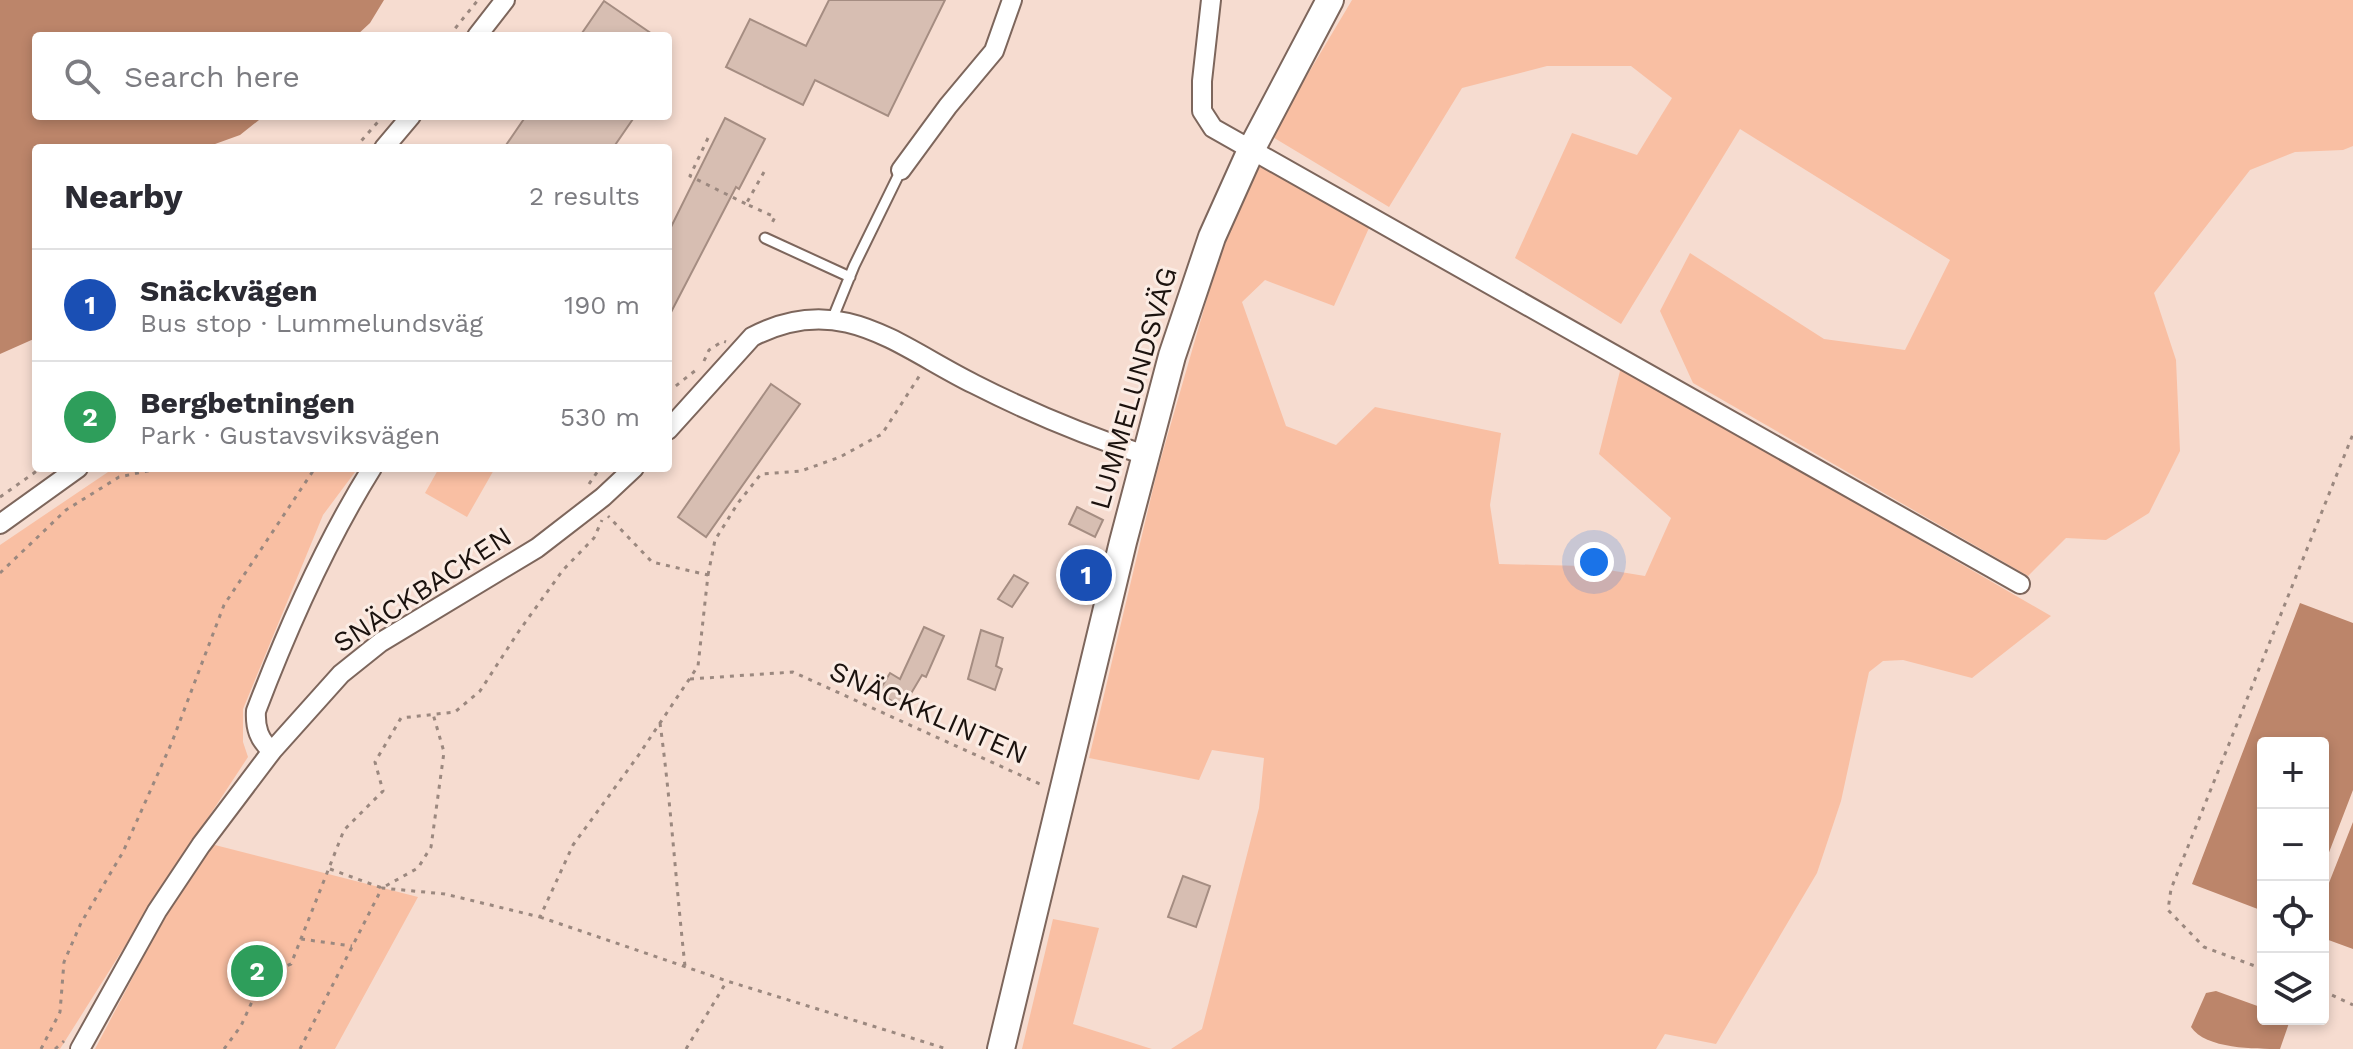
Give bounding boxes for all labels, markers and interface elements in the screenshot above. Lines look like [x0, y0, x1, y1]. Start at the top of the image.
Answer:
search box [32, 32, 672, 120]
icon: search [60, 54, 104, 98]
text: Search here [124, 59, 300, 94]
text: Nearby [64, 176, 183, 216]
text: 2 results [529, 181, 640, 211]
street label: LUMMELUNDSVÄG [1083, 263, 1184, 513]
text: Snäckvägen [140, 273, 318, 308]
text: 1 [84, 290, 96, 320]
text: 190 m [564, 290, 640, 320]
text: Bus stop · Lummelundsväg [140, 308, 483, 338]
text: Bergbetningen [140, 385, 355, 420]
text: 2 [82, 402, 98, 432]
text: 530 m [560, 402, 640, 432]
text: Park · Gustavsviksvägen [140, 420, 440, 450]
street label: SNÄCKBACKEN [327, 520, 518, 659]
your location [1574, 542, 1614, 582]
pin: 1 [1060, 545, 1112, 605]
street label: SNÄCKKLINTEN [825, 654, 1033, 771]
map controls [2257, 737, 2329, 1025]
button: + [2257, 737, 2329, 809]
button: − [2257, 809, 2329, 881]
button: locate [2257, 881, 2329, 953]
pin: 2 [231, 941, 283, 1001]
button: layers [2257, 953, 2329, 1025]

